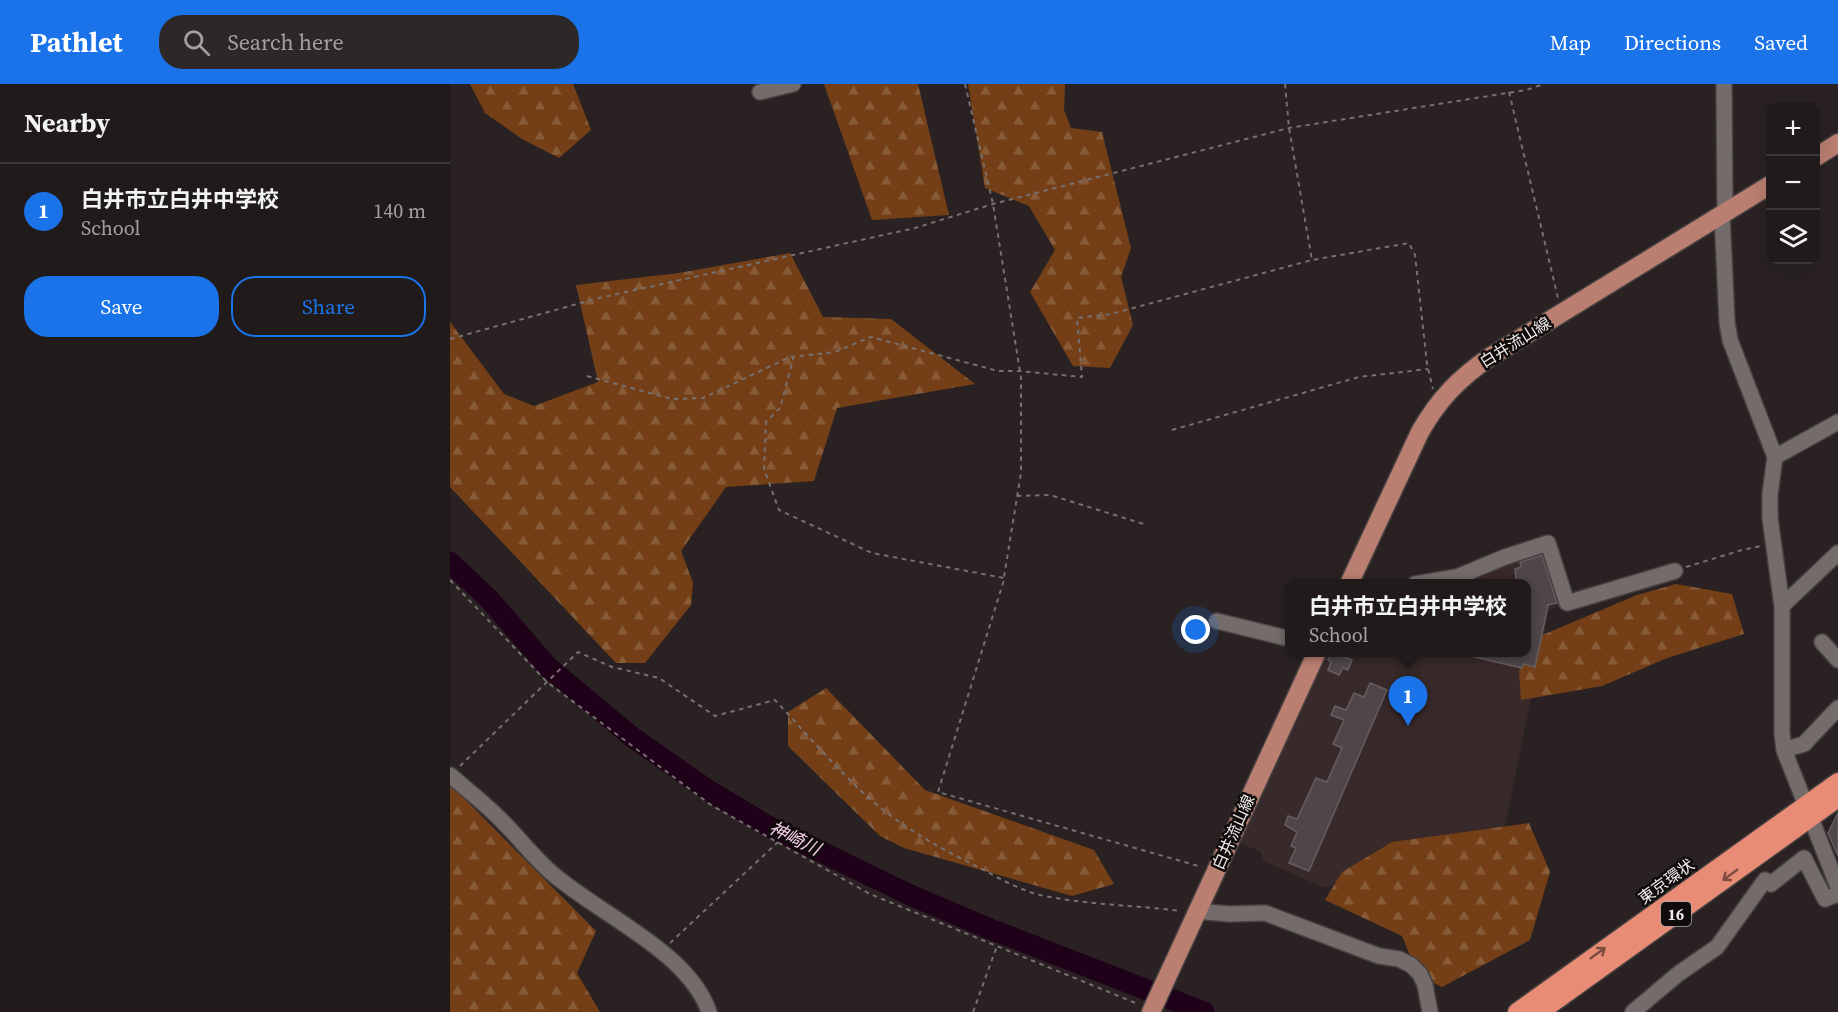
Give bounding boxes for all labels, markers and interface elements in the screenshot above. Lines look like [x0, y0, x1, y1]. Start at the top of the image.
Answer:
search box [159, 15, 579, 69]
text: Pathlet [30, 23, 123, 61]
icon: search [180, 26, 213, 59]
text: Search here [228, 27, 344, 57]
text: Map [1550, 28, 1591, 57]
text: Directions [1624, 28, 1721, 57]
text: Saved [1754, 28, 1808, 57]
map controls [1766, 102, 1820, 264]
button: + [1766, 102, 1820, 156]
text: Nearby [24, 105, 110, 141]
button: − [1766, 156, 1820, 210]
text: 白井市立白井中学校 [81, 184, 279, 214]
text: 1 [38, 197, 49, 225]
text: 140 m [373, 197, 426, 225]
button: layers [1766, 210, 1820, 264]
text: School [81, 214, 141, 242]
button: Save [24, 276, 219, 337]
button: Share [231, 276, 426, 337]
street label: 白井流山線 [1475, 311, 1555, 373]
popup [1285, 579, 1531, 657]
text: 白井市立白井中学校 [1309, 591, 1507, 621]
your location [1181, 615, 1210, 644]
text: School [1309, 621, 1369, 649]
pin: 1 [1388, 676, 1428, 726]
street label: 白井流山線 [1207, 791, 1259, 873]
water label: 神崎川 [765, 815, 827, 862]
street label: 東京環状 [1634, 853, 1698, 909]
one-way arrow [1722, 869, 1739, 881]
road number: 16 [1661, 902, 1691, 926]
one-way arrow [1590, 947, 1606, 959]

